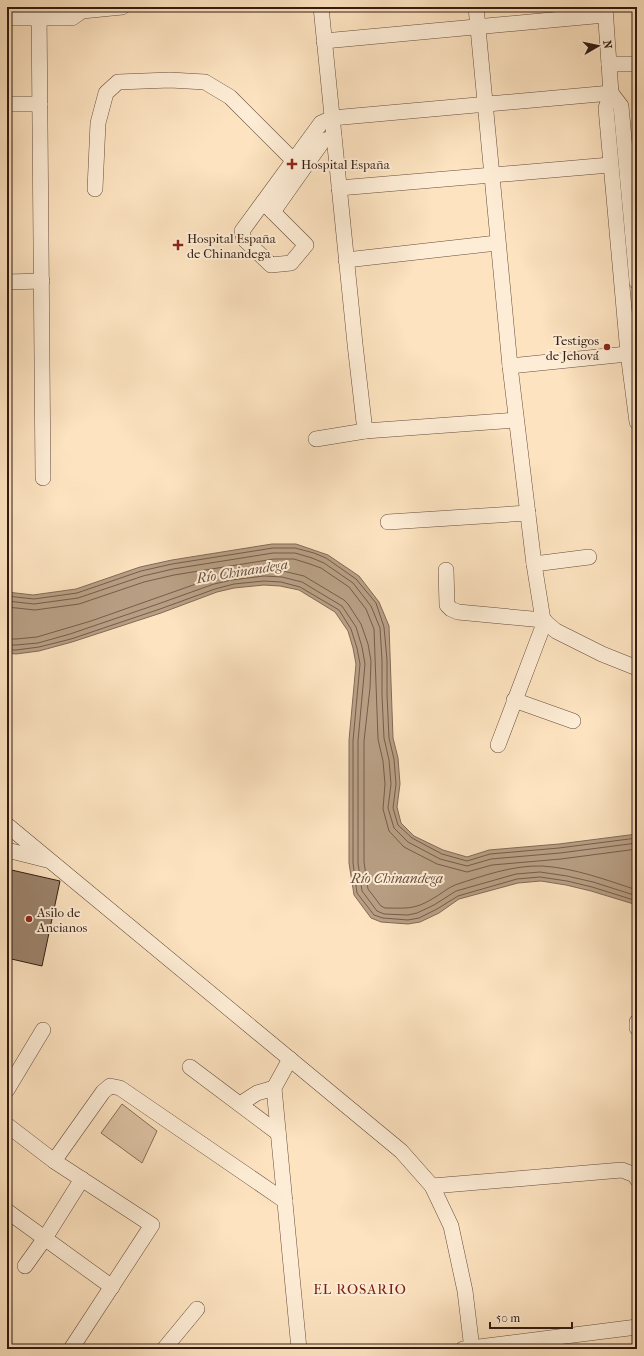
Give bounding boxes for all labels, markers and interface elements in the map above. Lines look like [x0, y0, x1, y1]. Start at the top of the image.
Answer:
north arrow [578, 26, 618, 66]
text: N [600, 39, 615, 50]
place label: Hospital España [301, 157, 391, 172]
marker: Hospital España [286, 158, 298, 170]
place label: Hospital España de Chinandega [187, 231, 277, 261]
marker: Hospital España de Chinandega [172, 239, 184, 251]
place label: Testigos de Jehová [546, 333, 600, 363]
marker: Testigos de Jehová [602, 342, 612, 352]
water label: Río Chinandega [194, 556, 289, 587]
water label: Río Chinandega [350, 870, 443, 887]
place label: Asilo de Ancianos [36, 905, 88, 935]
marker: Asilo de Ancianos [24, 914, 34, 924]
district label: EL ROSARIO [313, 1281, 407, 1298]
scale bar [490, 1304, 572, 1330]
text: 50 m [496, 1311, 520, 1325]

